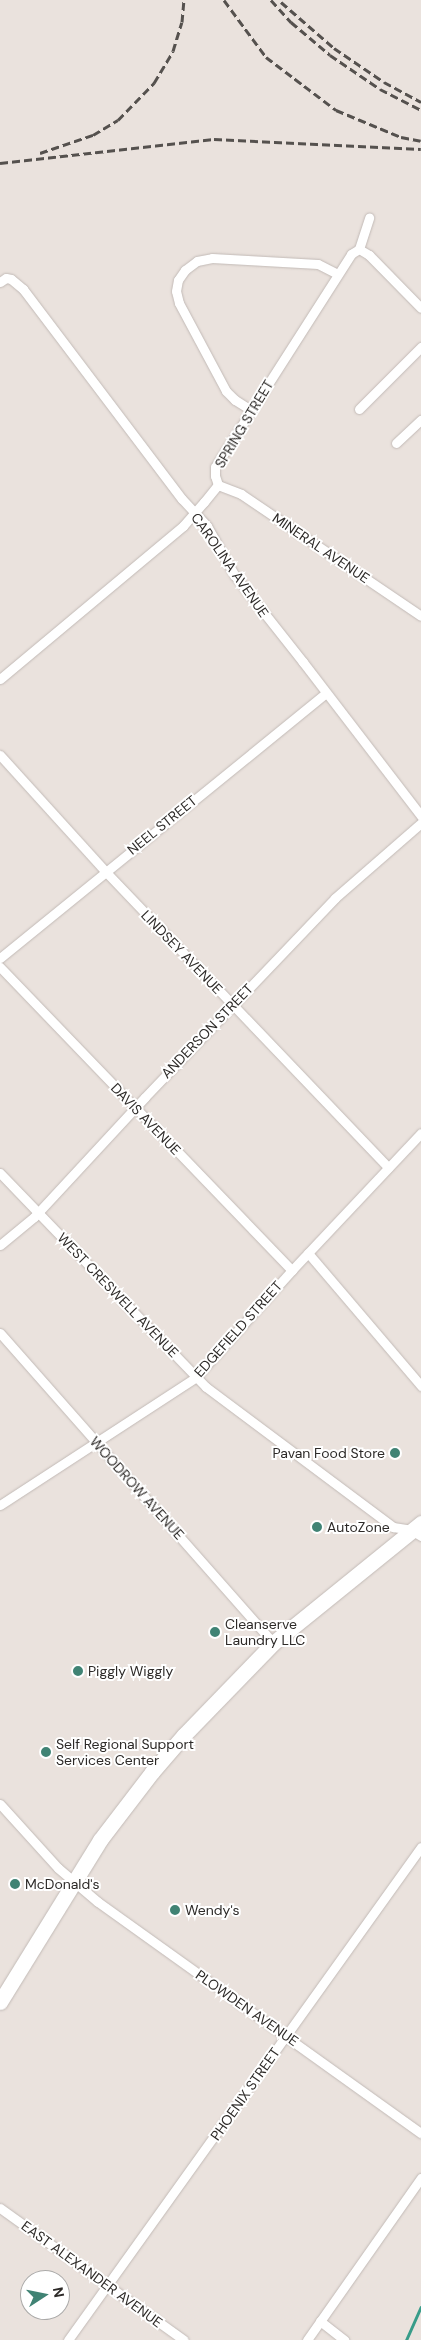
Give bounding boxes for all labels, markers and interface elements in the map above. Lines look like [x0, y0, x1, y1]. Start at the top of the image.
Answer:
street label: SPRING STREET [211, 377, 277, 471]
street label: MINERAL AVENUE [269, 509, 373, 587]
street label: CAROLINA AVENUE [188, 510, 272, 620]
street label: NEEL STREET [124, 792, 200, 858]
street label: LINDSEY AVENUE [138, 907, 226, 997]
street label: ANDERSON STREET [158, 980, 256, 1082]
street label: DAVIS AVENUE [108, 1080, 184, 1158]
street label: WEST CRESWELL AVENUE [54, 1229, 182, 1361]
street label: EDGEFIELD STREET [191, 1278, 285, 1380]
street label: WOODROW AVENUE [86, 1433, 188, 1543]
place label: Pavan Food Store [273, 1445, 385, 1461]
marker: Pavan Food Store [389, 1447, 401, 1459]
place label: AutoZone [327, 1519, 390, 1535]
marker: AutoZone [311, 1521, 323, 1533]
place label: Cleanserve Laundry LLC [225, 1616, 305, 1648]
marker: Cleanserve Laundry LLC [209, 1626, 221, 1638]
place label: Piggly Wiggly [88, 1663, 173, 1679]
marker: Piggly Wiggly [72, 1665, 84, 1677]
place label: Self Regional Support Services Center [56, 1736, 194, 1768]
marker: Self Regional Support Services Center [40, 1746, 52, 1758]
place label: McDonald's [25, 1876, 100, 1892]
marker: McDonald's [9, 1878, 21, 1890]
place label: Wendy's [185, 1902, 240, 1918]
marker: Wendy's [169, 1904, 181, 1916]
street label: PLOWDEN AVENUE [192, 1966, 302, 2050]
street label: PHOENIX STREET [207, 2044, 283, 2144]
street label: EAST ALEXANDER AVENUE [18, 2217, 166, 2331]
north arrow [20, 2270, 70, 2320]

